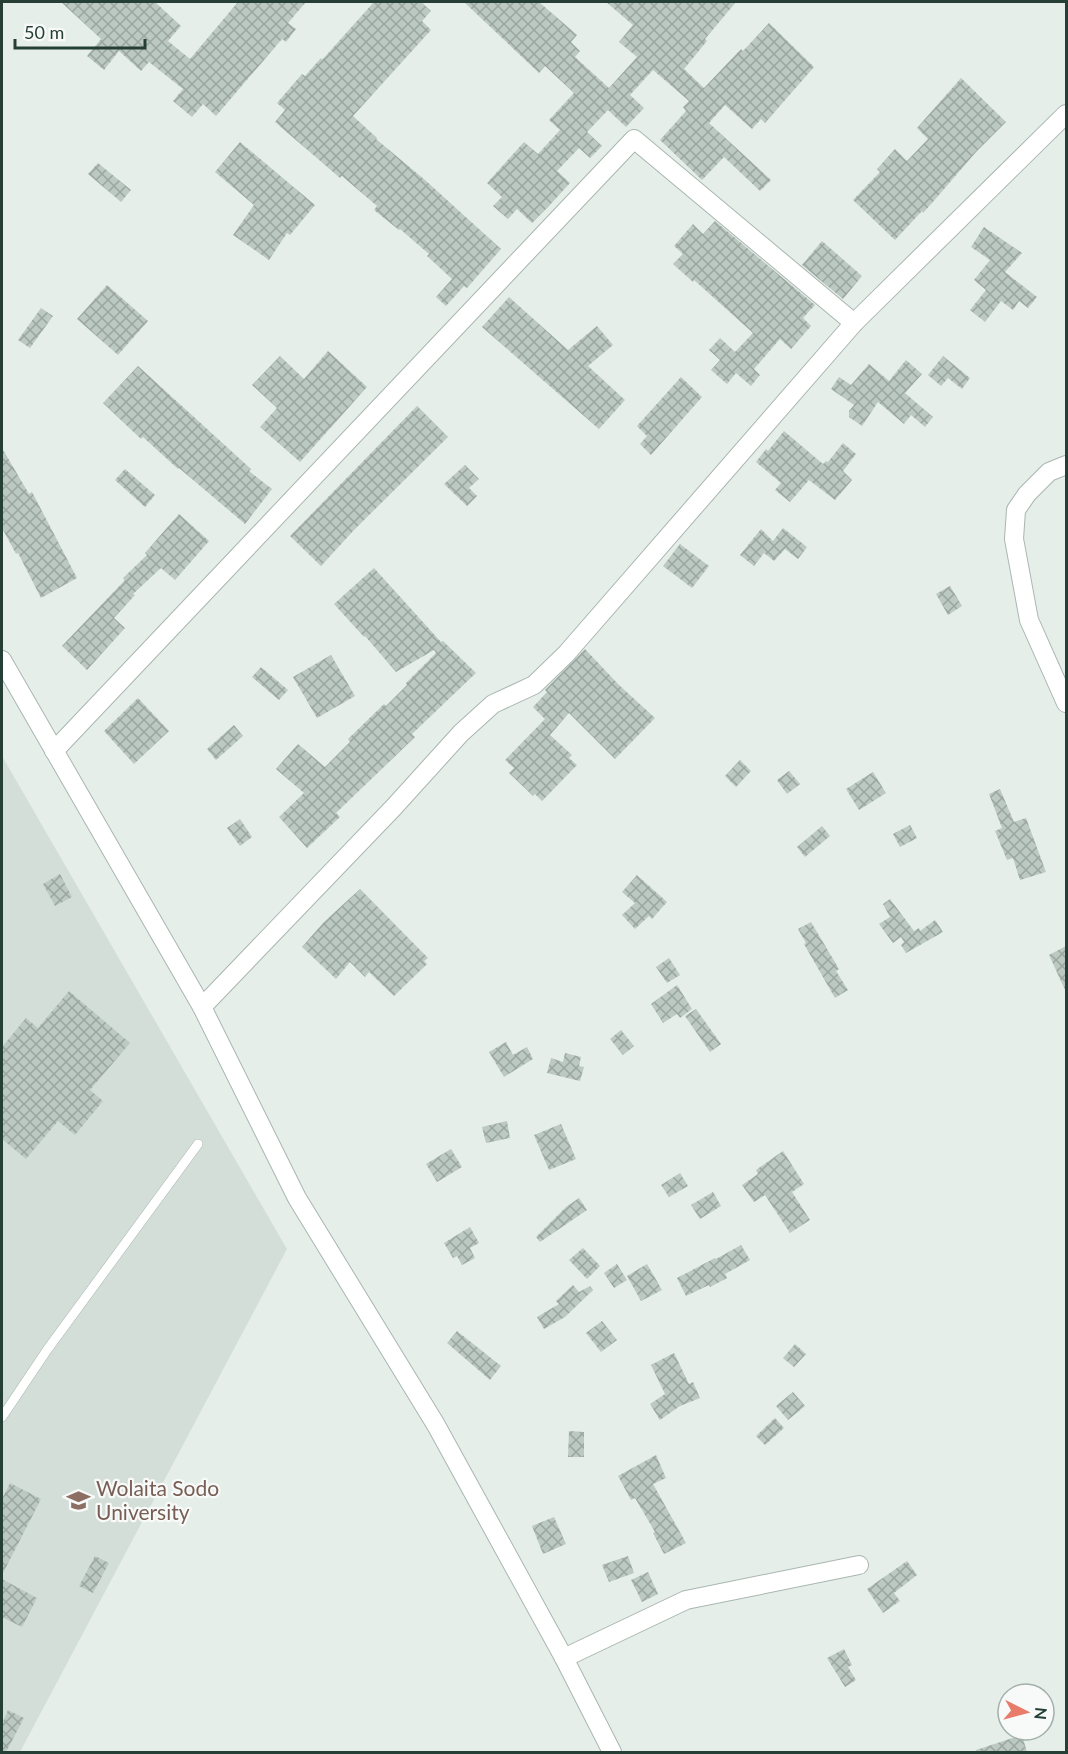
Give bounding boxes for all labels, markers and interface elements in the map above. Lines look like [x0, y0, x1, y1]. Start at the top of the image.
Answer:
scale bar [15, 12, 146, 50]
text: 50 m [24, 21, 64, 43]
place label: Wolaita Sodo University [96, 1475, 219, 1524]
school or university icon: Wolaita Sodo University [65, 1488, 91, 1514]
north arrow [996, 1682, 1056, 1742]
text: N [1031, 1706, 1052, 1721]

